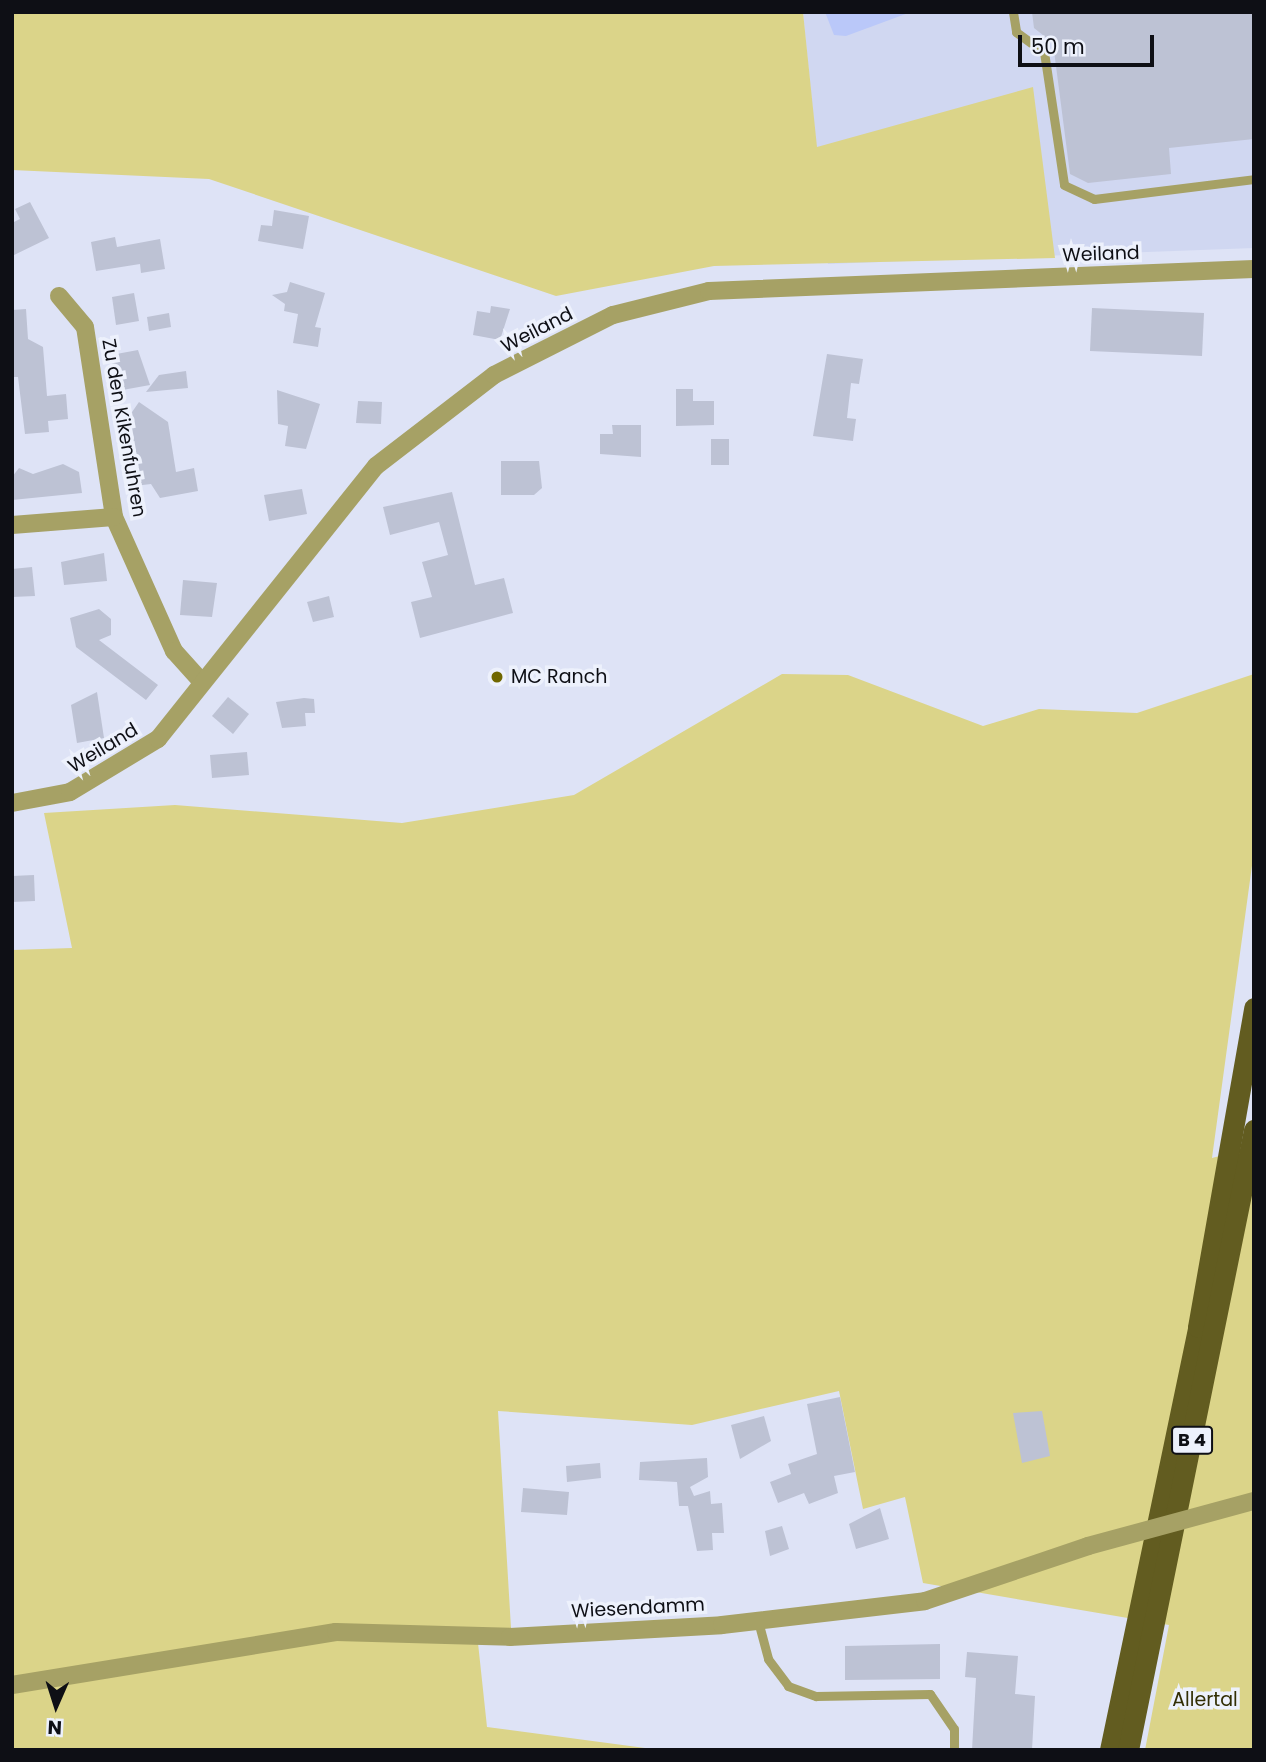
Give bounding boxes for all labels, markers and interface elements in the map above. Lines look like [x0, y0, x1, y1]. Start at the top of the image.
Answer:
scale bar [1021, 21, 1158, 65]
text: 50 m [1031, 32, 1085, 61]
street label: Weiland [1062, 241, 1140, 267]
street label: Weiland [497, 302, 577, 358]
street label: Zu den Kikenfuhren [97, 337, 151, 519]
place label: MC Ranch [511, 666, 607, 688]
marker: MC Ranch [489, 669, 505, 685]
street label: Weiland [64, 718, 142, 778]
road number: B 4 [1171, 1426, 1213, 1455]
street label: Wiesendamm [571, 1593, 705, 1623]
north arrow [21, 1671, 91, 1741]
park label: Allertal [1172, 1689, 1238, 1711]
text: N [47, 1714, 63, 1741]

